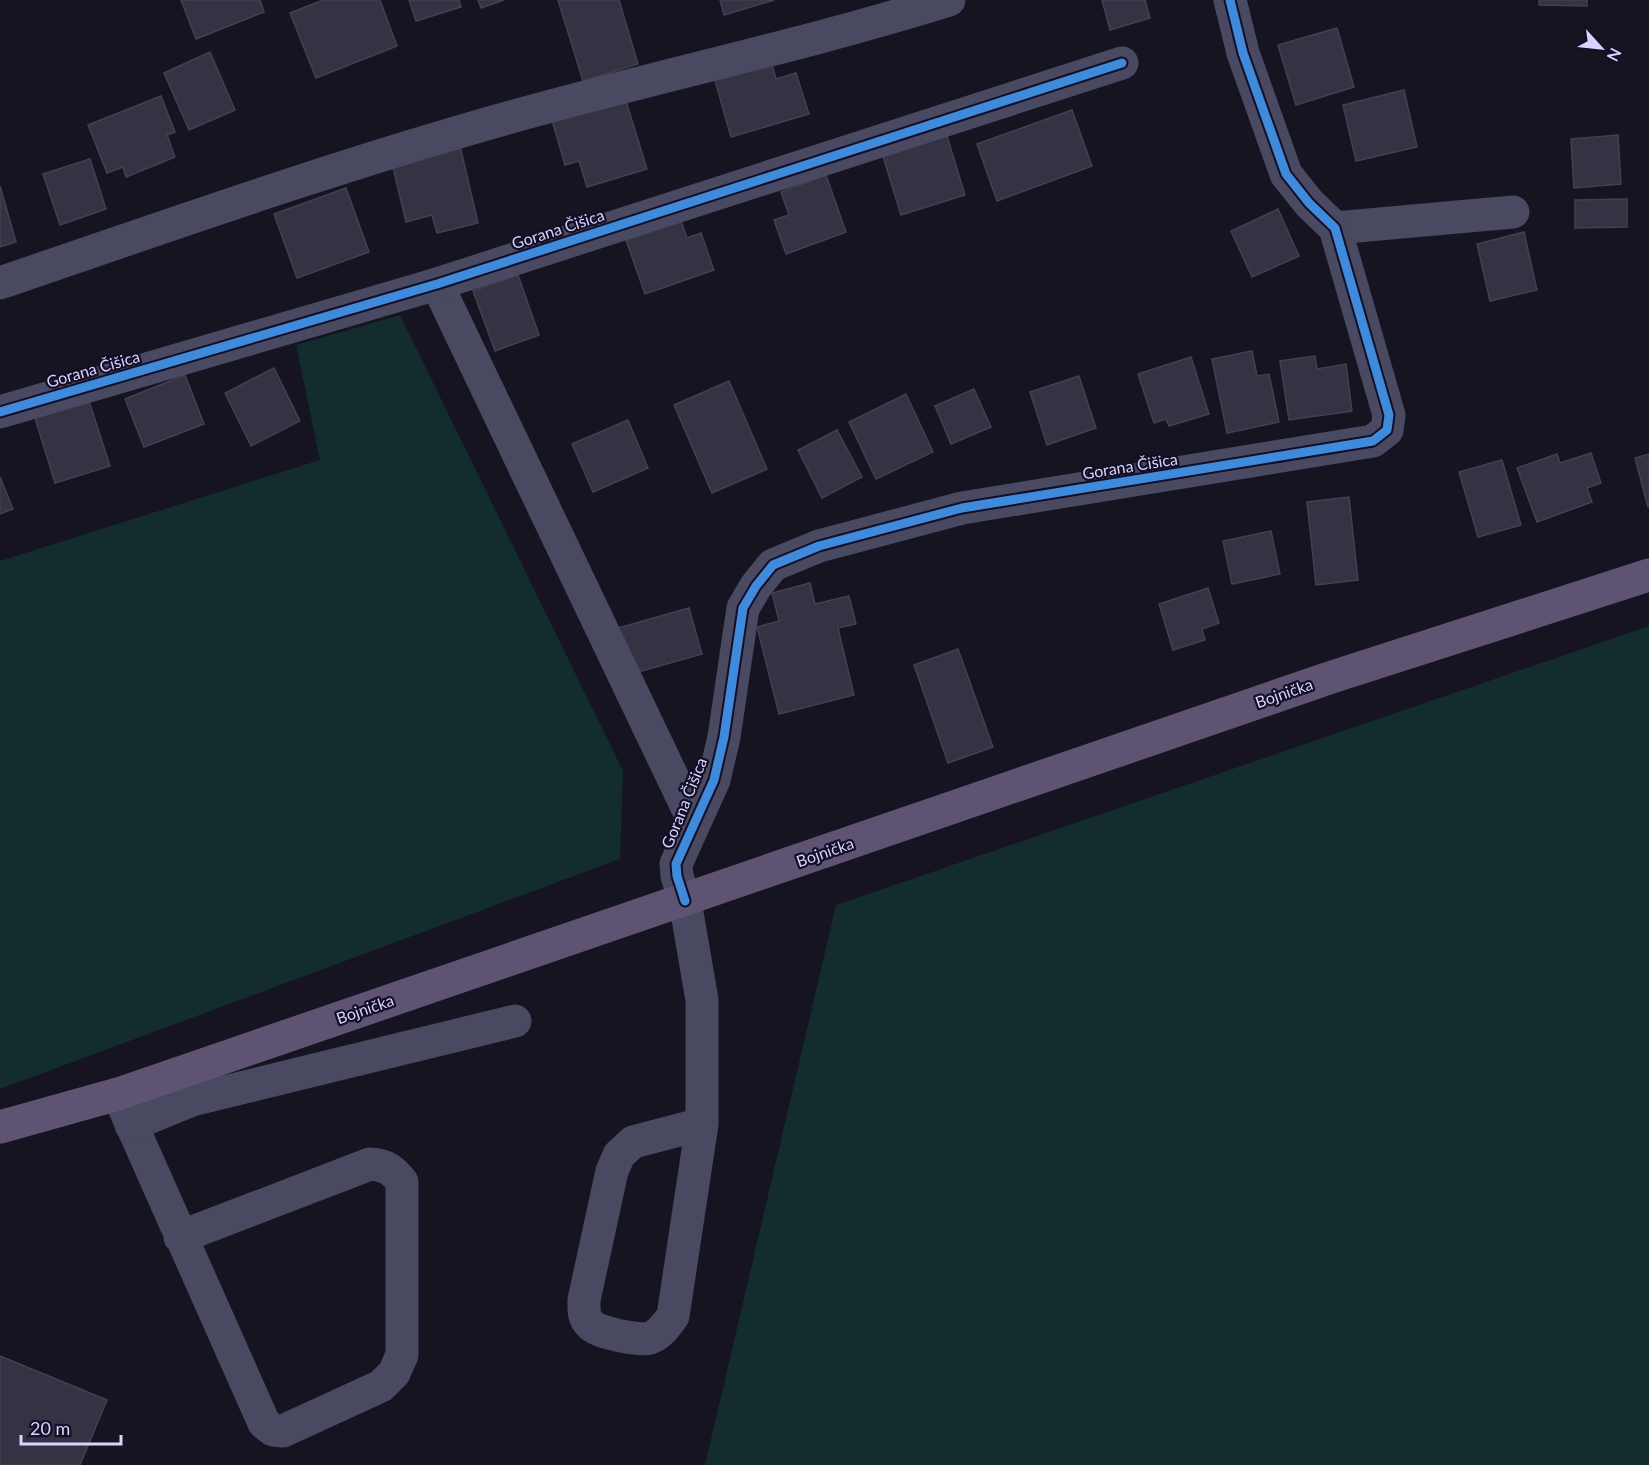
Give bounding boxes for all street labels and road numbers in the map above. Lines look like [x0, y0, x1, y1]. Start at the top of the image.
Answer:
street label: Gorana Čišica [509, 205, 607, 252]
street label: Gorana Čišica [44, 346, 142, 391]
street label: Gorana Čišica [1081, 449, 1179, 482]
street label: Bojnička [1253, 674, 1315, 711]
street label: Gorana Čišica [657, 755, 710, 851]
street label: Bojnička [794, 833, 856, 870]
street label: Bojnička [334, 990, 396, 1027]

